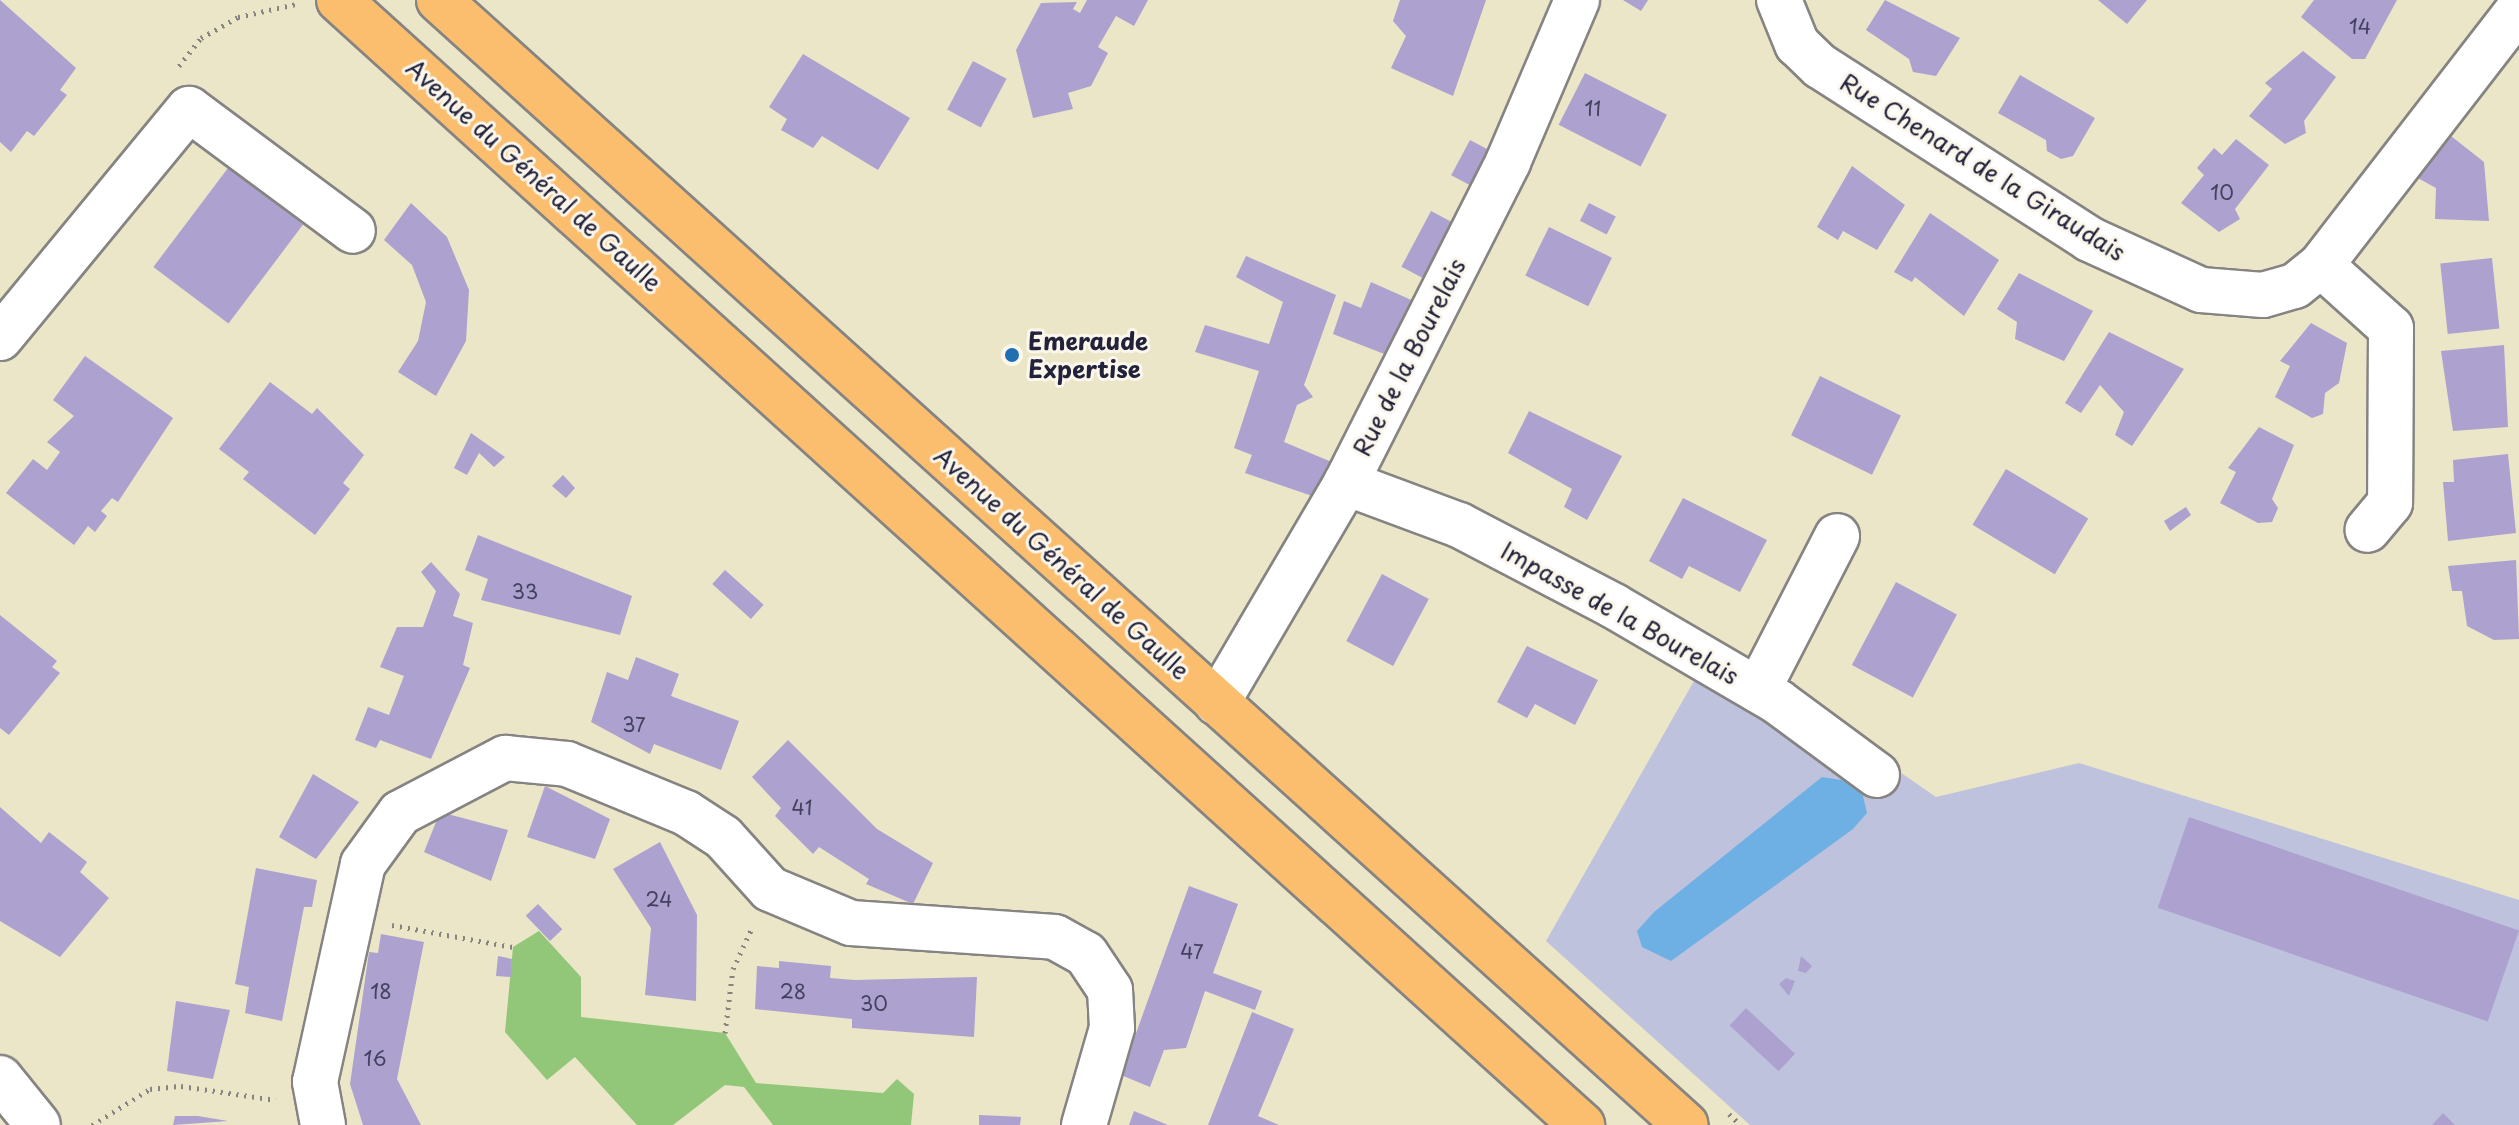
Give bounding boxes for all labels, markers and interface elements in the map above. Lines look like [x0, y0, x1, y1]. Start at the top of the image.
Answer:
house number: 14 [2349, 14, 2371, 38]
street label: Avenue du Général de Gaulle [400, 52, 668, 298]
street label: Rue Chenard de la Giraudais [1834, 66, 2132, 268]
house number: 11 [1585, 96, 1601, 120]
house number: 10 [2210, 180, 2234, 204]
street label: Rue de la Bourelais [1346, 252, 1472, 462]
place label: Emeraude Expertise [1028, 327, 1148, 383]
marker: Emeraude Expertise [1003, 346, 1021, 364]
street label: Avenue du Général de Gaulle [928, 440, 1196, 686]
street label: Impasse de la Bourelais [1495, 535, 1745, 691]
house number: 33 [512, 579, 538, 603]
house number: 37 [622, 712, 646, 736]
house number: 41 [792, 795, 812, 819]
house number: 24 [646, 887, 672, 911]
house number: 47 [1180, 939, 1204, 963]
house number: 18 [370, 979, 392, 1003]
house number: 28 [780, 979, 806, 1003]
house number: 30 [860, 991, 888, 1015]
house number: 16 [364, 1046, 386, 1070]

